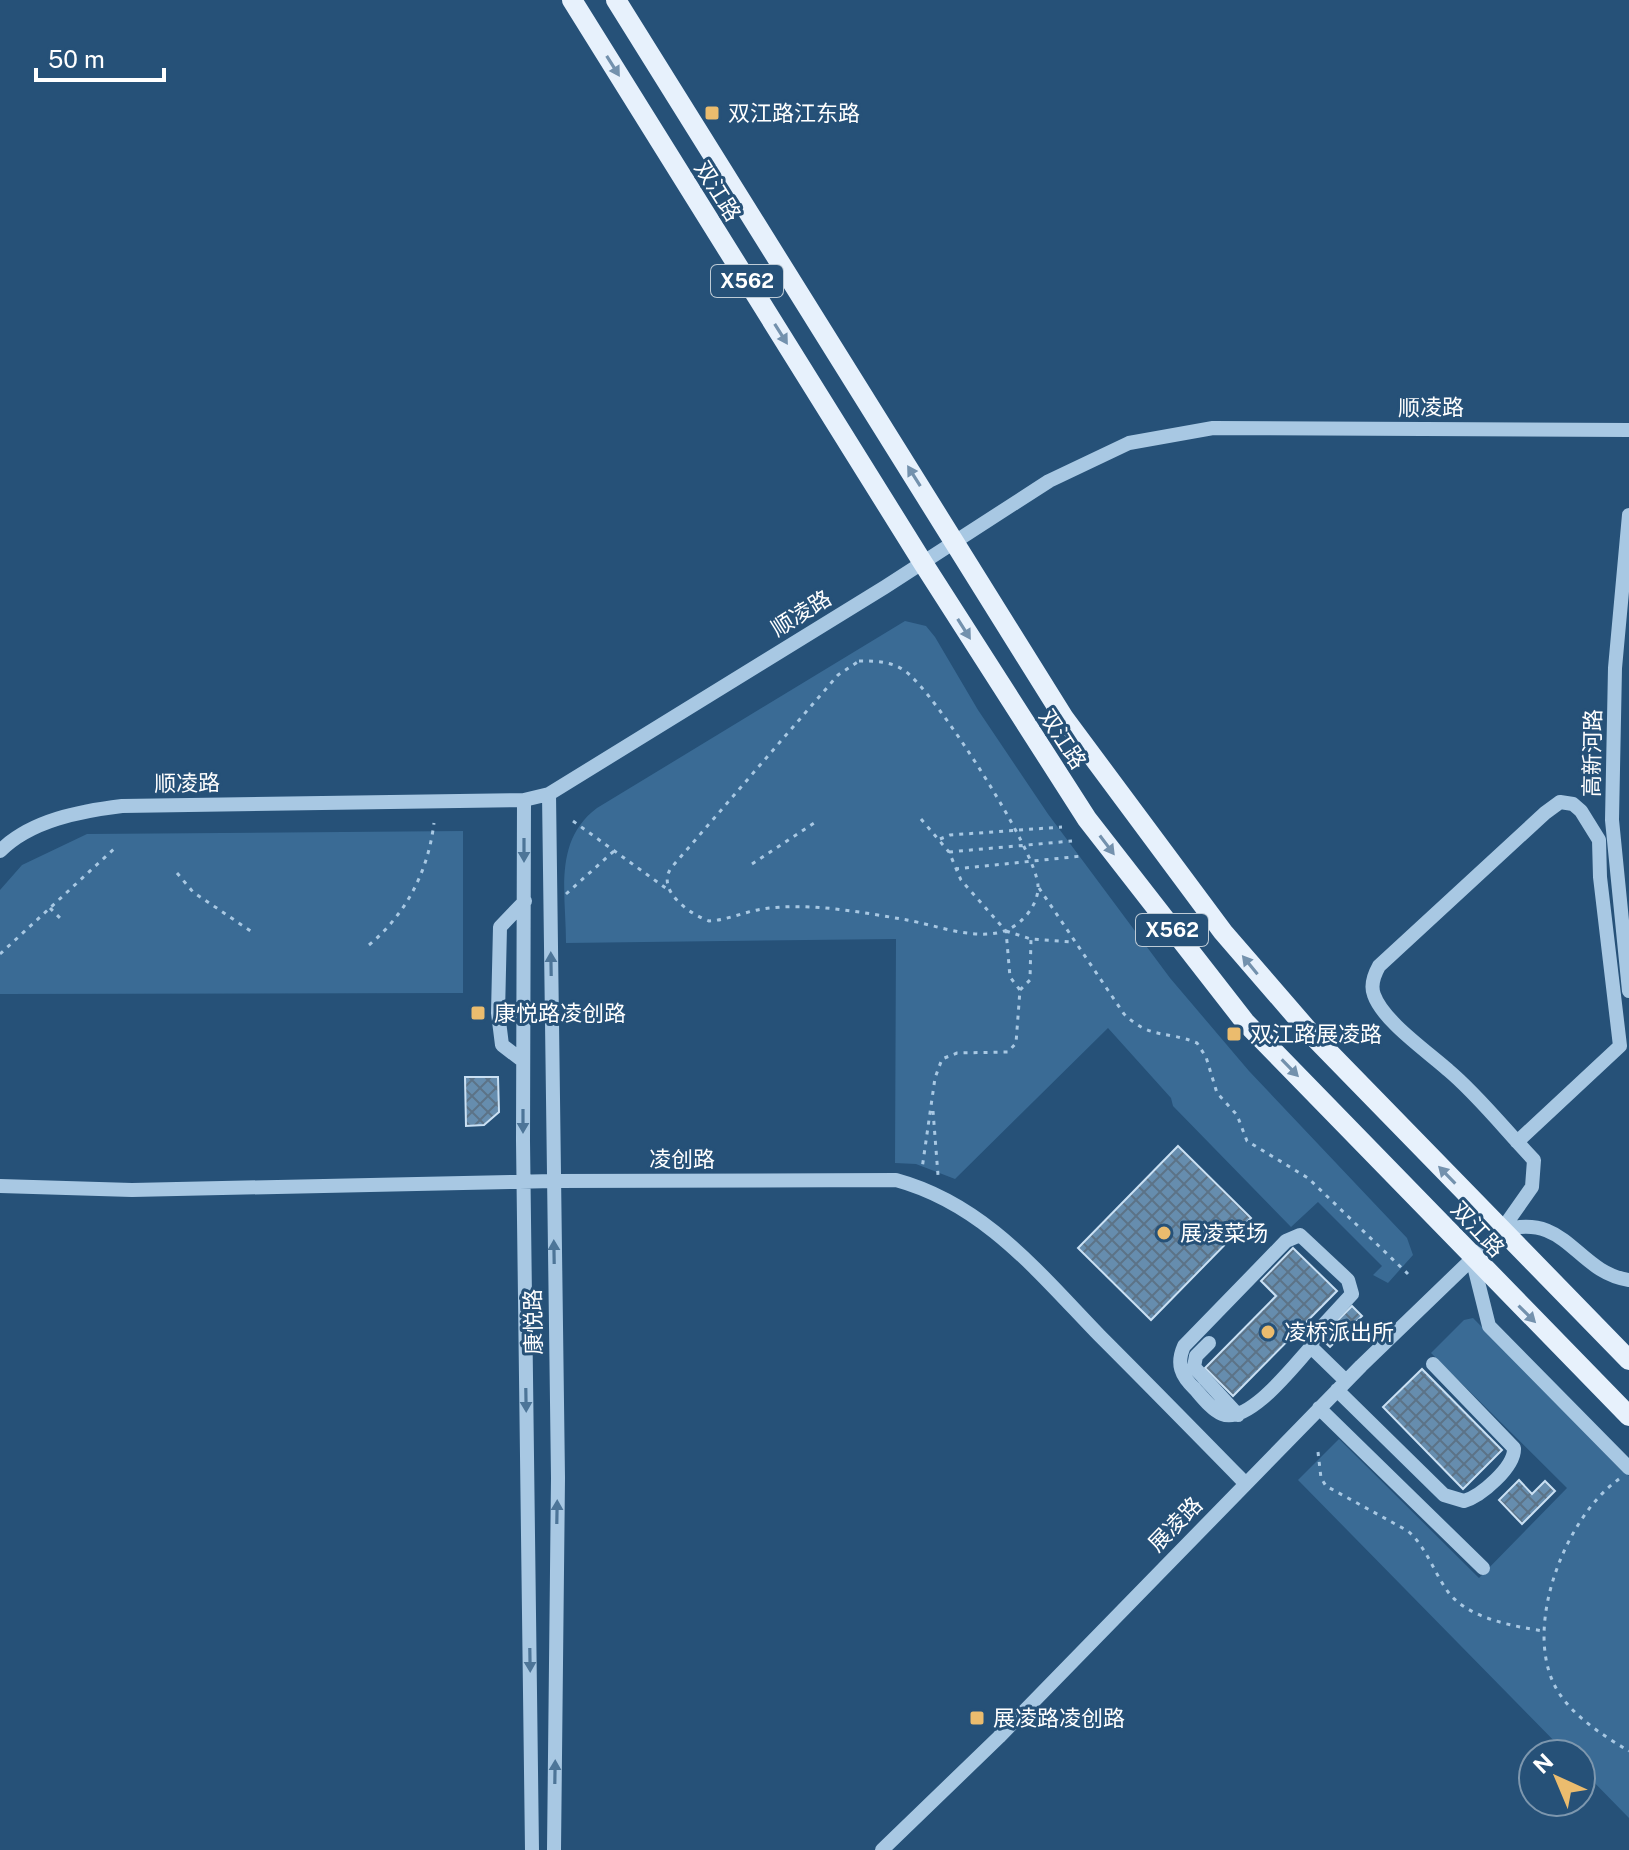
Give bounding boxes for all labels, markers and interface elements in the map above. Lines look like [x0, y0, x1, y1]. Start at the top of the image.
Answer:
scale bar [36, 32, 164, 82]
text: 50 m [48, 45, 105, 73]
one-way arrow [605, 55, 619, 77]
place label: 双江路江东路 [728, 100, 860, 126]
marker: 双江路江东路 [703, 104, 721, 122]
street label: 双江路 [689, 156, 747, 226]
road number: X562 [711, 265, 783, 297]
one-way arrow [773, 323, 787, 345]
street label: 顺凌路 [1398, 394, 1464, 420]
one-way arrow [908, 465, 922, 487]
street label: 顺凌路 [766, 584, 836, 642]
one-way arrow [957, 618, 972, 639]
street label: 双江路 [1034, 704, 1092, 774]
street label: 高新河路 [1578, 709, 1606, 797]
street label: 顺凌路 [154, 769, 220, 797]
one-way arrow [1099, 835, 1115, 856]
one-way arrow [518, 838, 531, 863]
road number: X562 [1136, 914, 1208, 946]
one-way arrow [545, 951, 557, 976]
one-way arrow [1242, 955, 1259, 975]
place label: 康悦路凌创路 [494, 1000, 626, 1026]
marker: 康悦路凌创路 [469, 1004, 487, 1022]
place label: 双江路展凌路 [1250, 1021, 1382, 1047]
marker: 双江路展凌路 [1225, 1025, 1243, 1043]
one-way arrow [1280, 1058, 1299, 1077]
one-way arrow [517, 1109, 529, 1134]
street label: 凌创路 [649, 1146, 715, 1172]
one-way arrow [1438, 1166, 1456, 1185]
street label: 双江路 [1446, 1196, 1510, 1262]
place label: 展凌菜场 [1180, 1220, 1268, 1246]
marker: 展凌菜场 [1155, 1224, 1173, 1242]
one-way arrow [548, 1239, 561, 1264]
street label: 康悦路 [519, 1289, 547, 1355]
one-way arrow [1517, 1304, 1536, 1323]
place label: 凌桥派出所 [1284, 1319, 1394, 1345]
marker: 凌桥派出所 [1259, 1323, 1277, 1341]
one-way arrow [520, 1388, 533, 1413]
street label: 展凌路 [1143, 1491, 1207, 1557]
one-way arrow [551, 1499, 563, 1524]
one-way arrow [523, 1648, 536, 1673]
place label: 展凌路凌创路 [993, 1705, 1125, 1731]
marker: 展凌路凌创路 [968, 1709, 986, 1727]
north arrow [1517, 1738, 1597, 1818]
text: N [1528, 1748, 1558, 1779]
one-way arrow [549, 1759, 561, 1784]

